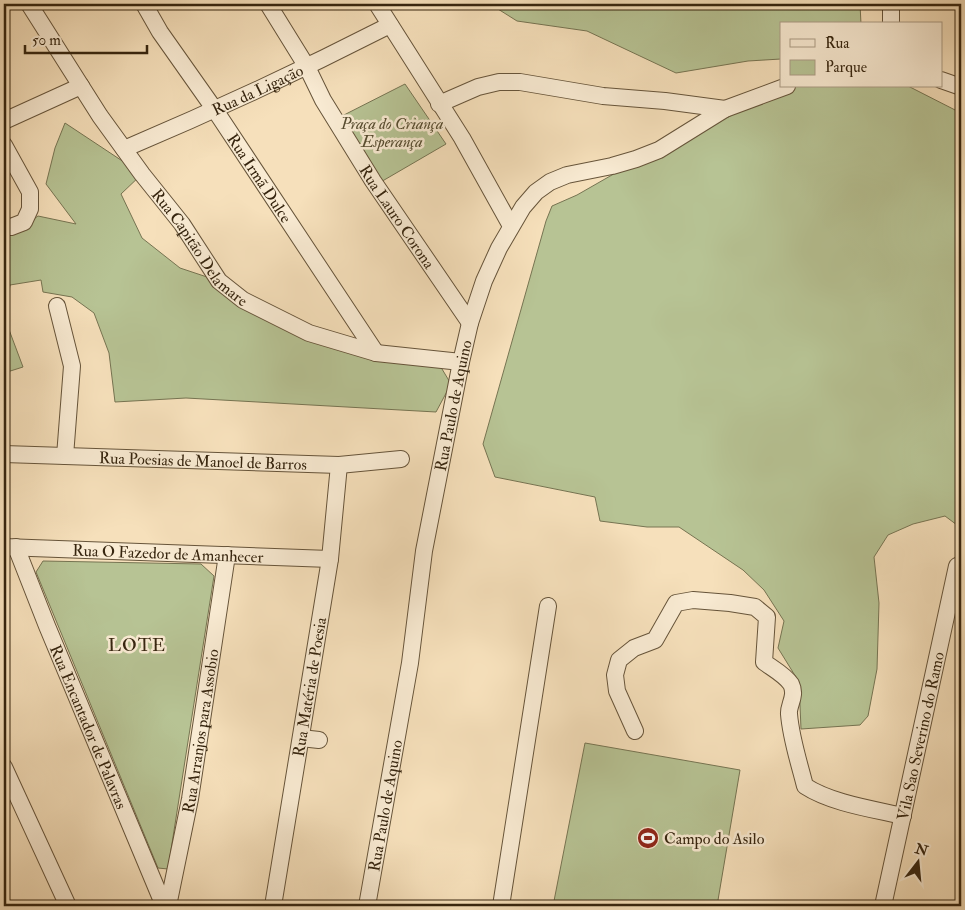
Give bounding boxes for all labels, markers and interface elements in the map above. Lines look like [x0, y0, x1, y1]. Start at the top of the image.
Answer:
scale bar [25, 22, 148, 54]
legend [780, 22, 942, 88]
text: 50 m [32, 31, 61, 50]
text: Rua [825, 34, 850, 53]
text: Parque [825, 58, 867, 77]
street label: Rua da Ligação [209, 60, 307, 120]
park label: Praça do Criança Esperança [340, 114, 443, 152]
street label: Rua Irmã Dulce [222, 130, 296, 227]
street label: Rua Lauro Corona [355, 161, 439, 273]
street label: Rua Capitão Delamare [147, 185, 251, 312]
street label: Rua Paulo de Aquino [431, 338, 477, 473]
street label: Rua Poesias de Manoel de Barros [99, 448, 307, 475]
street label: Rua O Fazedor de Amanhecer [72, 541, 264, 568]
street label: Rua Matéria de Poesia [289, 615, 331, 758]
district label: LOTE [108, 634, 166, 657]
street label: Rua Encantador de Palavras [45, 642, 131, 812]
street label: Rua Arranjos para Assobio [178, 647, 224, 815]
street label: Vila Sao Severino do Ramo [893, 650, 949, 822]
street label: Rua Paulo de Aquino [364, 738, 407, 873]
sports icon: Campo do Asilo [636, 826, 660, 850]
place label: Campo do Asilo [664, 829, 765, 850]
north arrow [892, 838, 942, 888]
text: N [912, 840, 930, 860]

